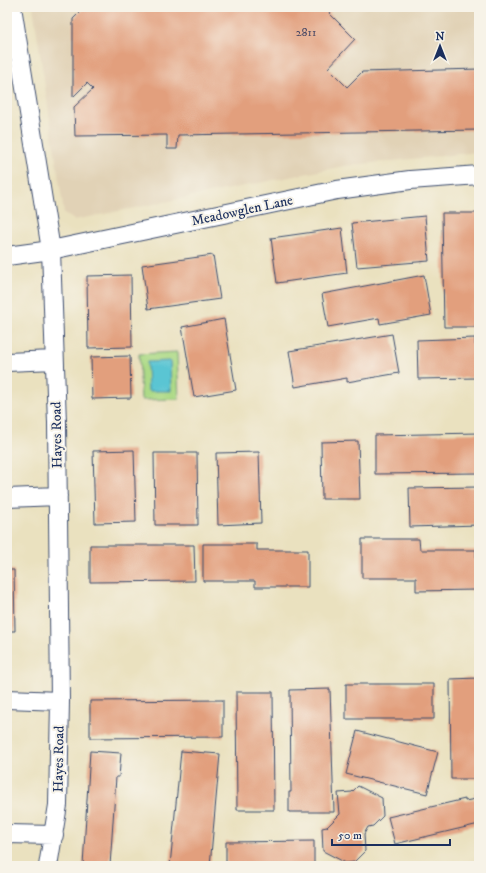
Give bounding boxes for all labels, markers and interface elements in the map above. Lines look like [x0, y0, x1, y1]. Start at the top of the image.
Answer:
house number: 2811 [296, 25, 316, 40]
north arrow [420, 26, 460, 66]
text: N [435, 30, 445, 44]
street label: Meadowglen Lane [190, 191, 295, 231]
street label: Hayes Road [47, 401, 67, 469]
street label: Hayes Road [49, 725, 69, 793]
scale bar [332, 821, 450, 847]
text: 50 m [338, 828, 362, 843]

